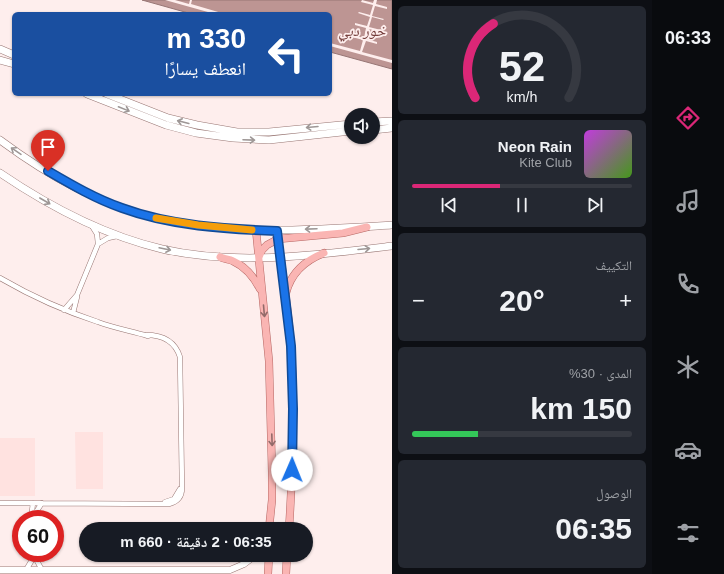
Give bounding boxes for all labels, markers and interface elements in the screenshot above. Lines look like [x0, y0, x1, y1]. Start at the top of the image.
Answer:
water label: خور دبي [338, 22, 386, 42]
text: 330 m [167, 23, 246, 54]
icon: left [260, 28, 312, 80]
text: 06:33 [665, 28, 711, 48]
text: 52 [499, 43, 545, 90]
text: انعطف يسارًا [164, 59, 246, 79]
text: km/h [507, 88, 538, 104]
icon: directions [674, 104, 702, 132]
one-way arrow [117, 105, 129, 113]
map controls [344, 108, 380, 144]
button: sound [344, 108, 380, 144]
one-way arrow [177, 118, 190, 125]
one-way arrow [306, 124, 319, 131]
pin [31, 130, 65, 171]
icon: arrive [37, 136, 59, 158]
one-way arrow [242, 136, 255, 143]
text: Neon Rain [498, 138, 572, 155]
one-way arrow [11, 147, 22, 155]
text: Kite Club [519, 155, 572, 170]
icon: music [674, 187, 702, 215]
icon: previous [438, 194, 460, 216]
icon: pause [511, 194, 533, 216]
icon: next [584, 194, 606, 216]
one-way arrow [39, 198, 51, 206]
one-way arrow [305, 225, 318, 233]
one-way arrow [158, 246, 171, 254]
one-way arrow [357, 246, 370, 253]
text: التكييف [596, 258, 632, 273]
icon: phone [674, 270, 702, 298]
text: 20° [499, 284, 545, 317]
text: − [412, 288, 425, 313]
text: + [619, 288, 632, 313]
one-way arrow [260, 304, 268, 317]
icon: climate [674, 353, 702, 381]
text: المدى · 30% [569, 366, 632, 381]
text: 150 km [530, 392, 632, 425]
one-way arrow [268, 433, 276, 446]
icon: car [674, 436, 702, 464]
position arrow [271, 449, 313, 491]
text: الوصول [596, 486, 632, 501]
speed limit sign: 60 [12, 510, 64, 562]
text: 06:35 [555, 512, 632, 545]
icon: filters [674, 519, 702, 547]
text: 06:35 · 2 دقيقة · 660 m [120, 533, 272, 550]

